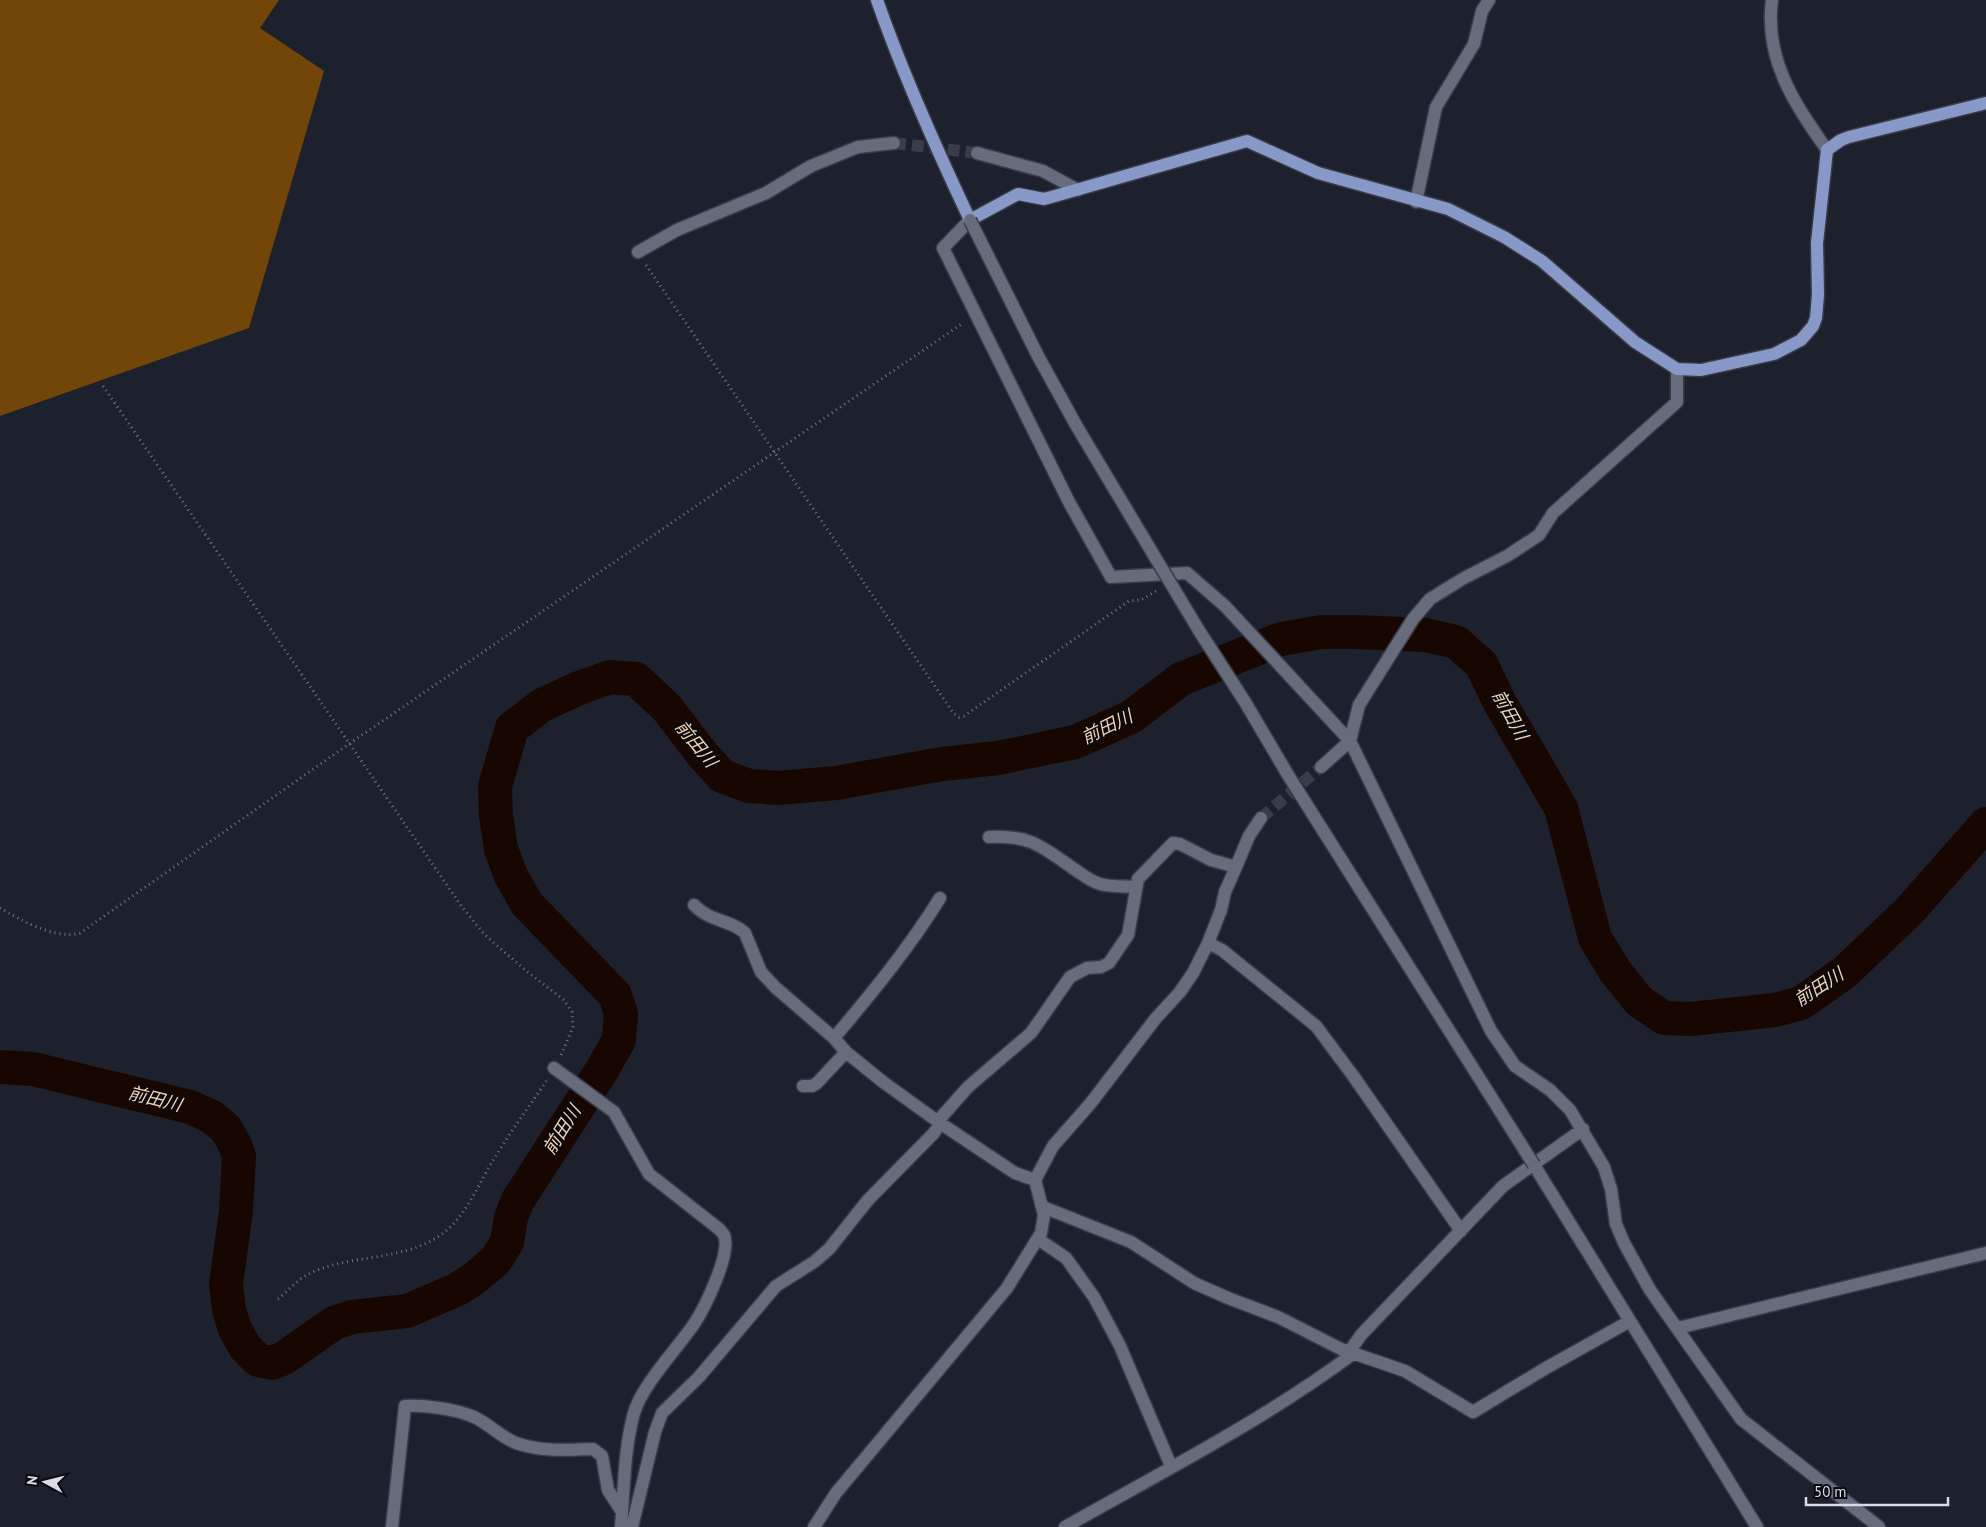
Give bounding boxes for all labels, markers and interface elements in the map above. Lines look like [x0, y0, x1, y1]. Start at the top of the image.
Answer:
water label: 前田川 [1487, 686, 1535, 746]
water label: 前田川 [1077, 704, 1138, 749]
water label: 前田川 [670, 715, 724, 773]
water label: 前田川 [1790, 961, 1849, 1011]
water label: 前田川 [126, 1081, 186, 1117]
water label: 前田川 [538, 1099, 587, 1159]
north arrow [20, 1457, 70, 1507]
scale bar [1806, 1474, 1948, 1506]
text: N [23, 1475, 42, 1486]
text: 50 m [1814, 1482, 1847, 1501]

